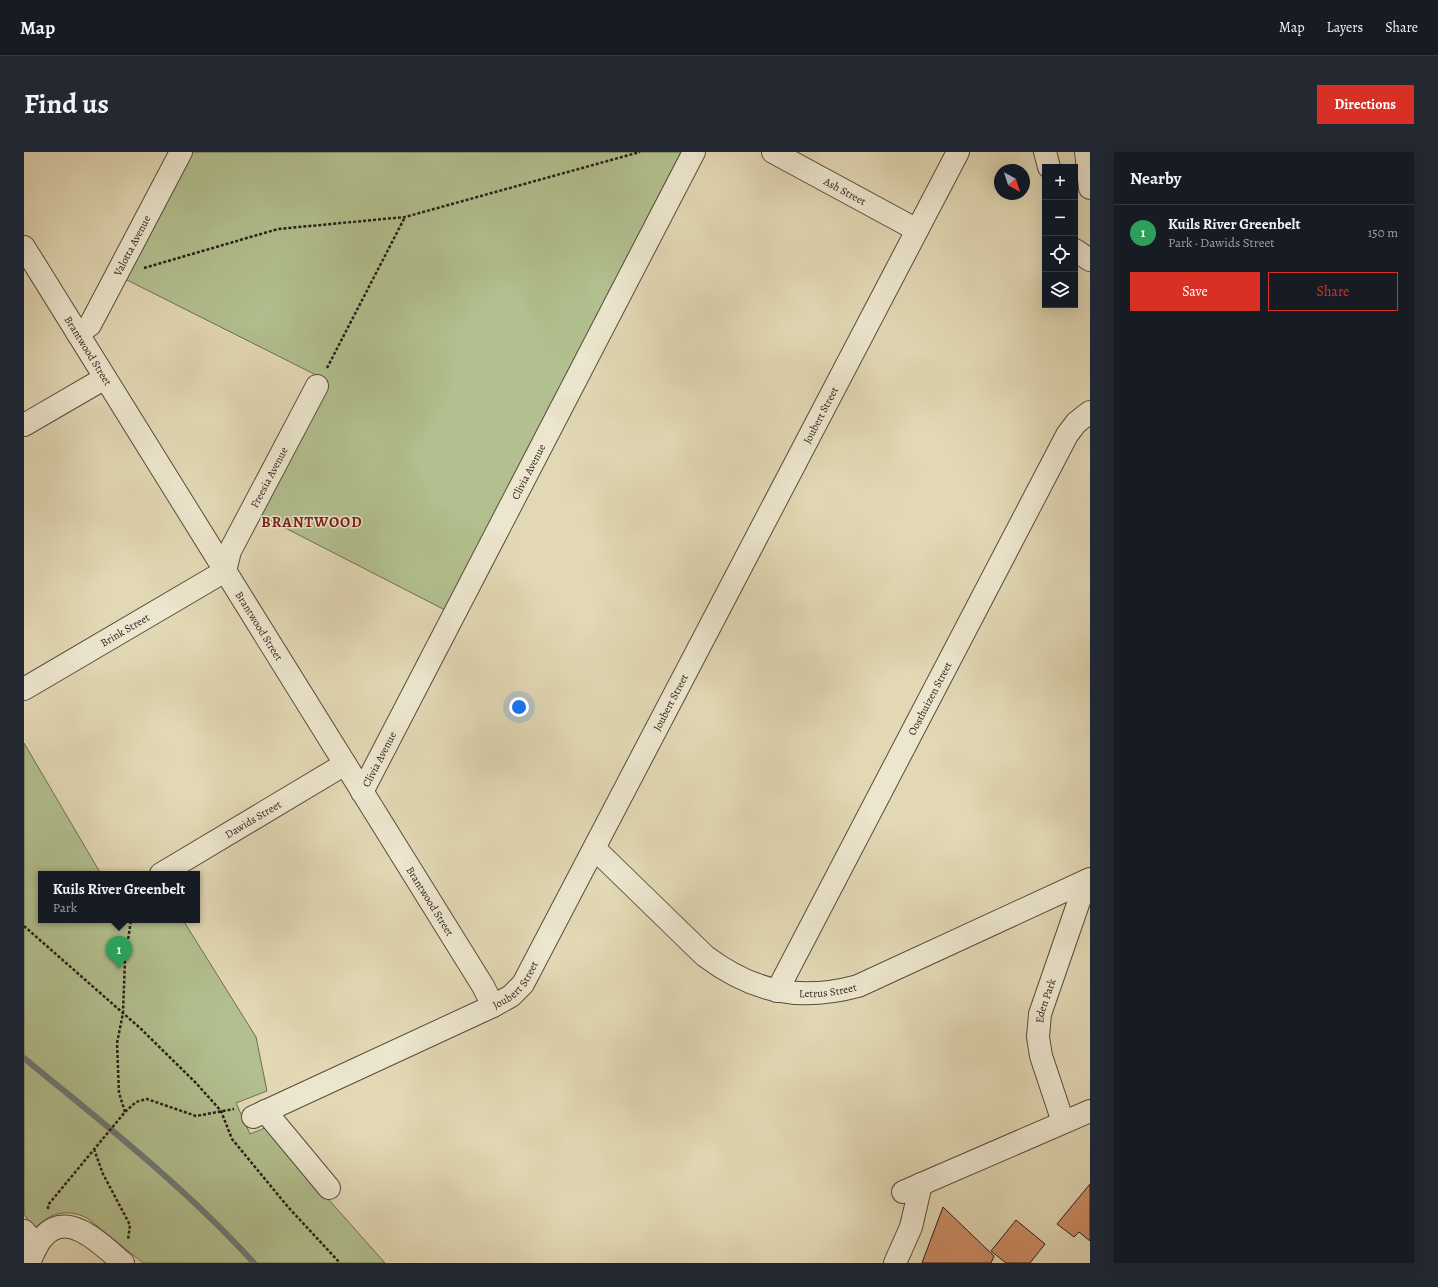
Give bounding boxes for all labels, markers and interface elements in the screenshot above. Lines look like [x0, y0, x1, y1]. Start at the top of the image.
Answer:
text: Map [20, 15, 55, 41]
text: Map [1279, 18, 1305, 37]
text: Layers [1327, 18, 1363, 37]
text: Share [1385, 18, 1418, 37]
text: Find us [24, 85, 109, 123]
button: Directions [1317, 85, 1414, 124]
north arrow [994, 164, 1030, 200]
map controls [1042, 164, 1078, 308]
button: + [1042, 164, 1078, 200]
text: Nearby [1130, 167, 1181, 190]
street label: Ash Street [820, 173, 869, 209]
button: − [1042, 200, 1078, 236]
street label: Valotta Avenue [109, 212, 154, 279]
text: Kuils River Greenbelt [1168, 214, 1300, 234]
text: 1 [1141, 224, 1145, 241]
text: 150 m [1368, 224, 1398, 241]
text: Park · Dawids Street [1168, 234, 1275, 251]
button: locate [1042, 236, 1078, 272]
button: layers [1042, 272, 1078, 308]
button: Save [1130, 272, 1260, 311]
button: Share [1268, 272, 1398, 311]
street label: Brantwood Street [61, 313, 116, 389]
street label: Joubert Street [799, 384, 842, 446]
street label: Clivia Avenue [508, 441, 549, 502]
street label: Freesia Avenue [247, 444, 291, 510]
district label: BRANTWOOD [261, 512, 363, 532]
street label: Brantwood Street [232, 588, 287, 664]
street label: Brink Street [98, 609, 153, 650]
street label: Oosthuizen Street [904, 659, 955, 738]
street label: Joubert Street [649, 671, 692, 733]
your location [509, 697, 529, 717]
street label: Clivia Avenue [358, 729, 400, 790]
street label: Dawids Street [222, 796, 284, 842]
street label: Brantwood Street [403, 864, 458, 939]
popup [38, 871, 200, 923]
text: Kuils River Greenbelt [53, 879, 185, 899]
text: Park [53, 899, 77, 916]
pin: 1 [106, 936, 132, 969]
street label: Joubert Street [490, 958, 541, 1012]
street label: Eden Park [1032, 976, 1059, 1024]
street label: Letrus Street [799, 979, 858, 1001]

